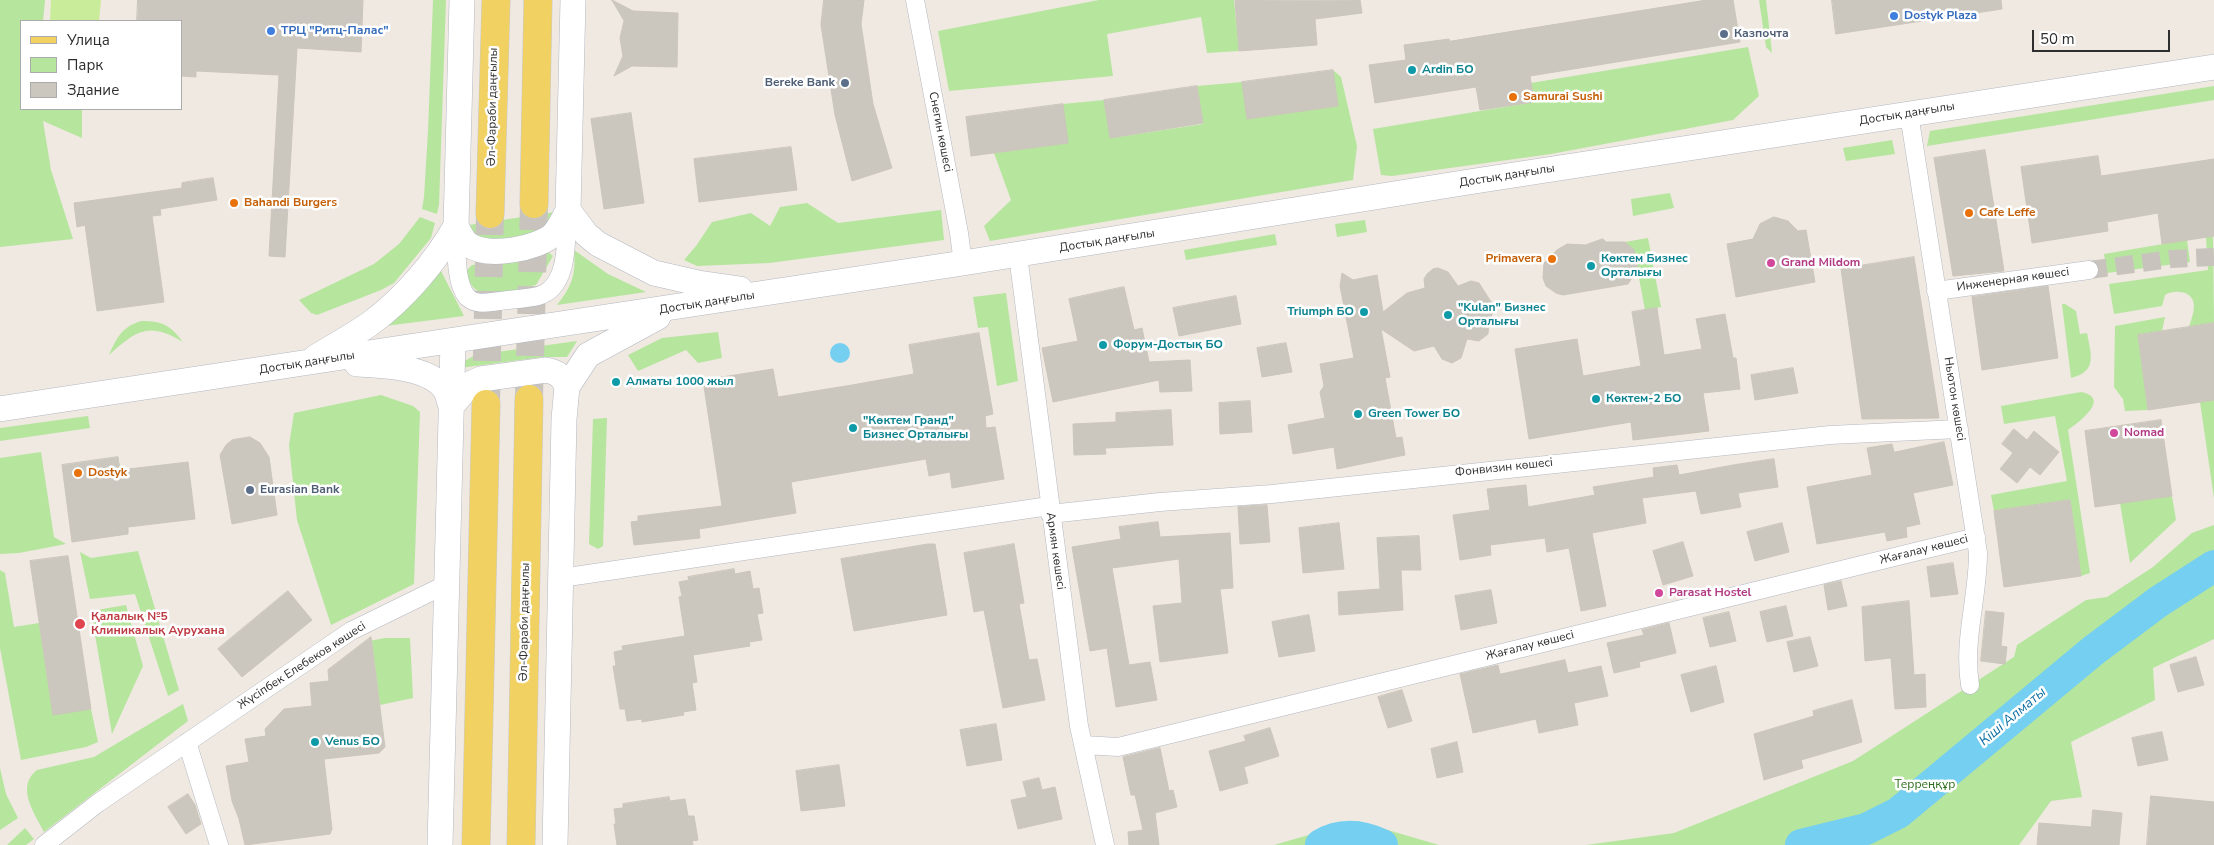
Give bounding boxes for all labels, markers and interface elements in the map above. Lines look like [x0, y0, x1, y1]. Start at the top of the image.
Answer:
place label: Dostyk Plaza [1904, 9, 1977, 23]
marker: Dostyk Plaza [1888, 10, 1900, 22]
legend [20, 20, 182, 110]
scale bar [2034, 20, 2172, 52]
place label: ТРЦ "Ритц-Палас" [281, 24, 389, 38]
marker: ТРЦ "Ритц-Палас" [265, 25, 277, 37]
place label: Казпочта [1734, 27, 1789, 41]
marker: Казпочта [1718, 28, 1730, 40]
text: 50 m [2040, 29, 2075, 49]
text: Улица [67, 30, 110, 50]
street label: Әл-Фараби даңғылы [485, 47, 501, 167]
text: Парк [67, 55, 103, 75]
place label: Ardin БО [1422, 63, 1474, 77]
marker: Ardin БО [1406, 64, 1418, 76]
place label: Bereke Bank [765, 76, 835, 90]
marker: Bereke Bank [839, 77, 851, 89]
text: Здание [67, 80, 119, 100]
street label: Снегин көшесі [925, 90, 955, 174]
place label: Samurai Sushi [1523, 90, 1603, 104]
marker: Samurai Sushi [1507, 91, 1519, 103]
street label: Достық даңғылы [1858, 99, 1956, 129]
street label: Достық даңғылы [1458, 161, 1556, 191]
place label: Bahandi Burgers [244, 196, 337, 210]
marker: Bahandi Burgers [228, 197, 240, 209]
place label: Cafe Leffe [1979, 206, 2035, 220]
marker: Cafe Leffe [1963, 207, 1975, 219]
street label: Достық даңғылы [1058, 226, 1156, 256]
place label: Primavera [1486, 252, 1542, 266]
place label: Көктем Бизнес Орталығы [1601, 252, 1688, 280]
marker: Primavera [1546, 253, 1558, 265]
place label: Grand Mildom [1781, 256, 1860, 270]
marker: Grand Mildom [1765, 257, 1777, 269]
marker: Көктем Бизнес Орталығы [1585, 260, 1597, 272]
street label: Инженерная көшесі [1956, 265, 2070, 295]
street label: Достық даңғылы [658, 288, 756, 318]
place label: "Kulan" Бизнес Орталығы [1458, 301, 1546, 329]
place label: Triumph БО [1287, 305, 1354, 319]
marker: Triumph БО [1358, 306, 1370, 318]
marker: "Kulan" Бизнес Орталығы [1442, 309, 1454, 321]
place label: Форум-Достық БО [1113, 338, 1223, 352]
marker: Форум-Достық БО [1097, 339, 1109, 351]
street label: Достық даңғылы [258, 348, 356, 378]
street label: Ньютон көшесі [1940, 356, 1968, 442]
place label: Алматы 1000 жыл [626, 375, 734, 389]
marker: Алматы 1000 жыл [610, 376, 622, 388]
place label: Көктем-2 БО [1606, 392, 1681, 406]
marker: Көктем-2 БО [1590, 393, 1602, 405]
place label: Green Tower БО [1368, 407, 1460, 421]
marker: Green Tower БО [1352, 408, 1364, 420]
place label: "Көктем Гранд" Бизнес Орталығы [863, 414, 968, 442]
marker: "Көктем Гранд" Бизнес Орталығы [847, 422, 859, 434]
place label: Nomad [2124, 426, 2164, 440]
marker: Nomad [2108, 427, 2120, 439]
street label: Фонвизин көшесі [1454, 456, 1554, 480]
place label: Dostyk [88, 466, 127, 480]
marker: Dostyk [72, 467, 84, 479]
place label: Eurasian Bank [260, 483, 339, 497]
marker: Eurasian Bank [244, 484, 256, 496]
street label: Армян көшесі [1042, 511, 1068, 591]
street label: Жағалау көшесі [1878, 532, 1970, 568]
street label: Әл-Фараби даңғылы [517, 562, 533, 682]
place label: Parasat Hostel [1669, 586, 1751, 600]
marker: Parasat Hostel [1653, 587, 1665, 599]
place label: Қалалық №5 Клиникалық Аурухана [91, 610, 225, 638]
marker: Қалалық №5 Клиникалық Аурухана [73, 617, 87, 631]
street label: Жүсіпбек Елебеков көшесі [235, 619, 369, 713]
street label: Жағалау көшесі [1484, 628, 1576, 664]
water label: Кіші Алматы [1976, 684, 2050, 750]
place label: Venus БО [325, 735, 380, 749]
marker: Venus БО [309, 736, 321, 748]
park label: Терреңқұр [1895, 778, 1955, 792]

